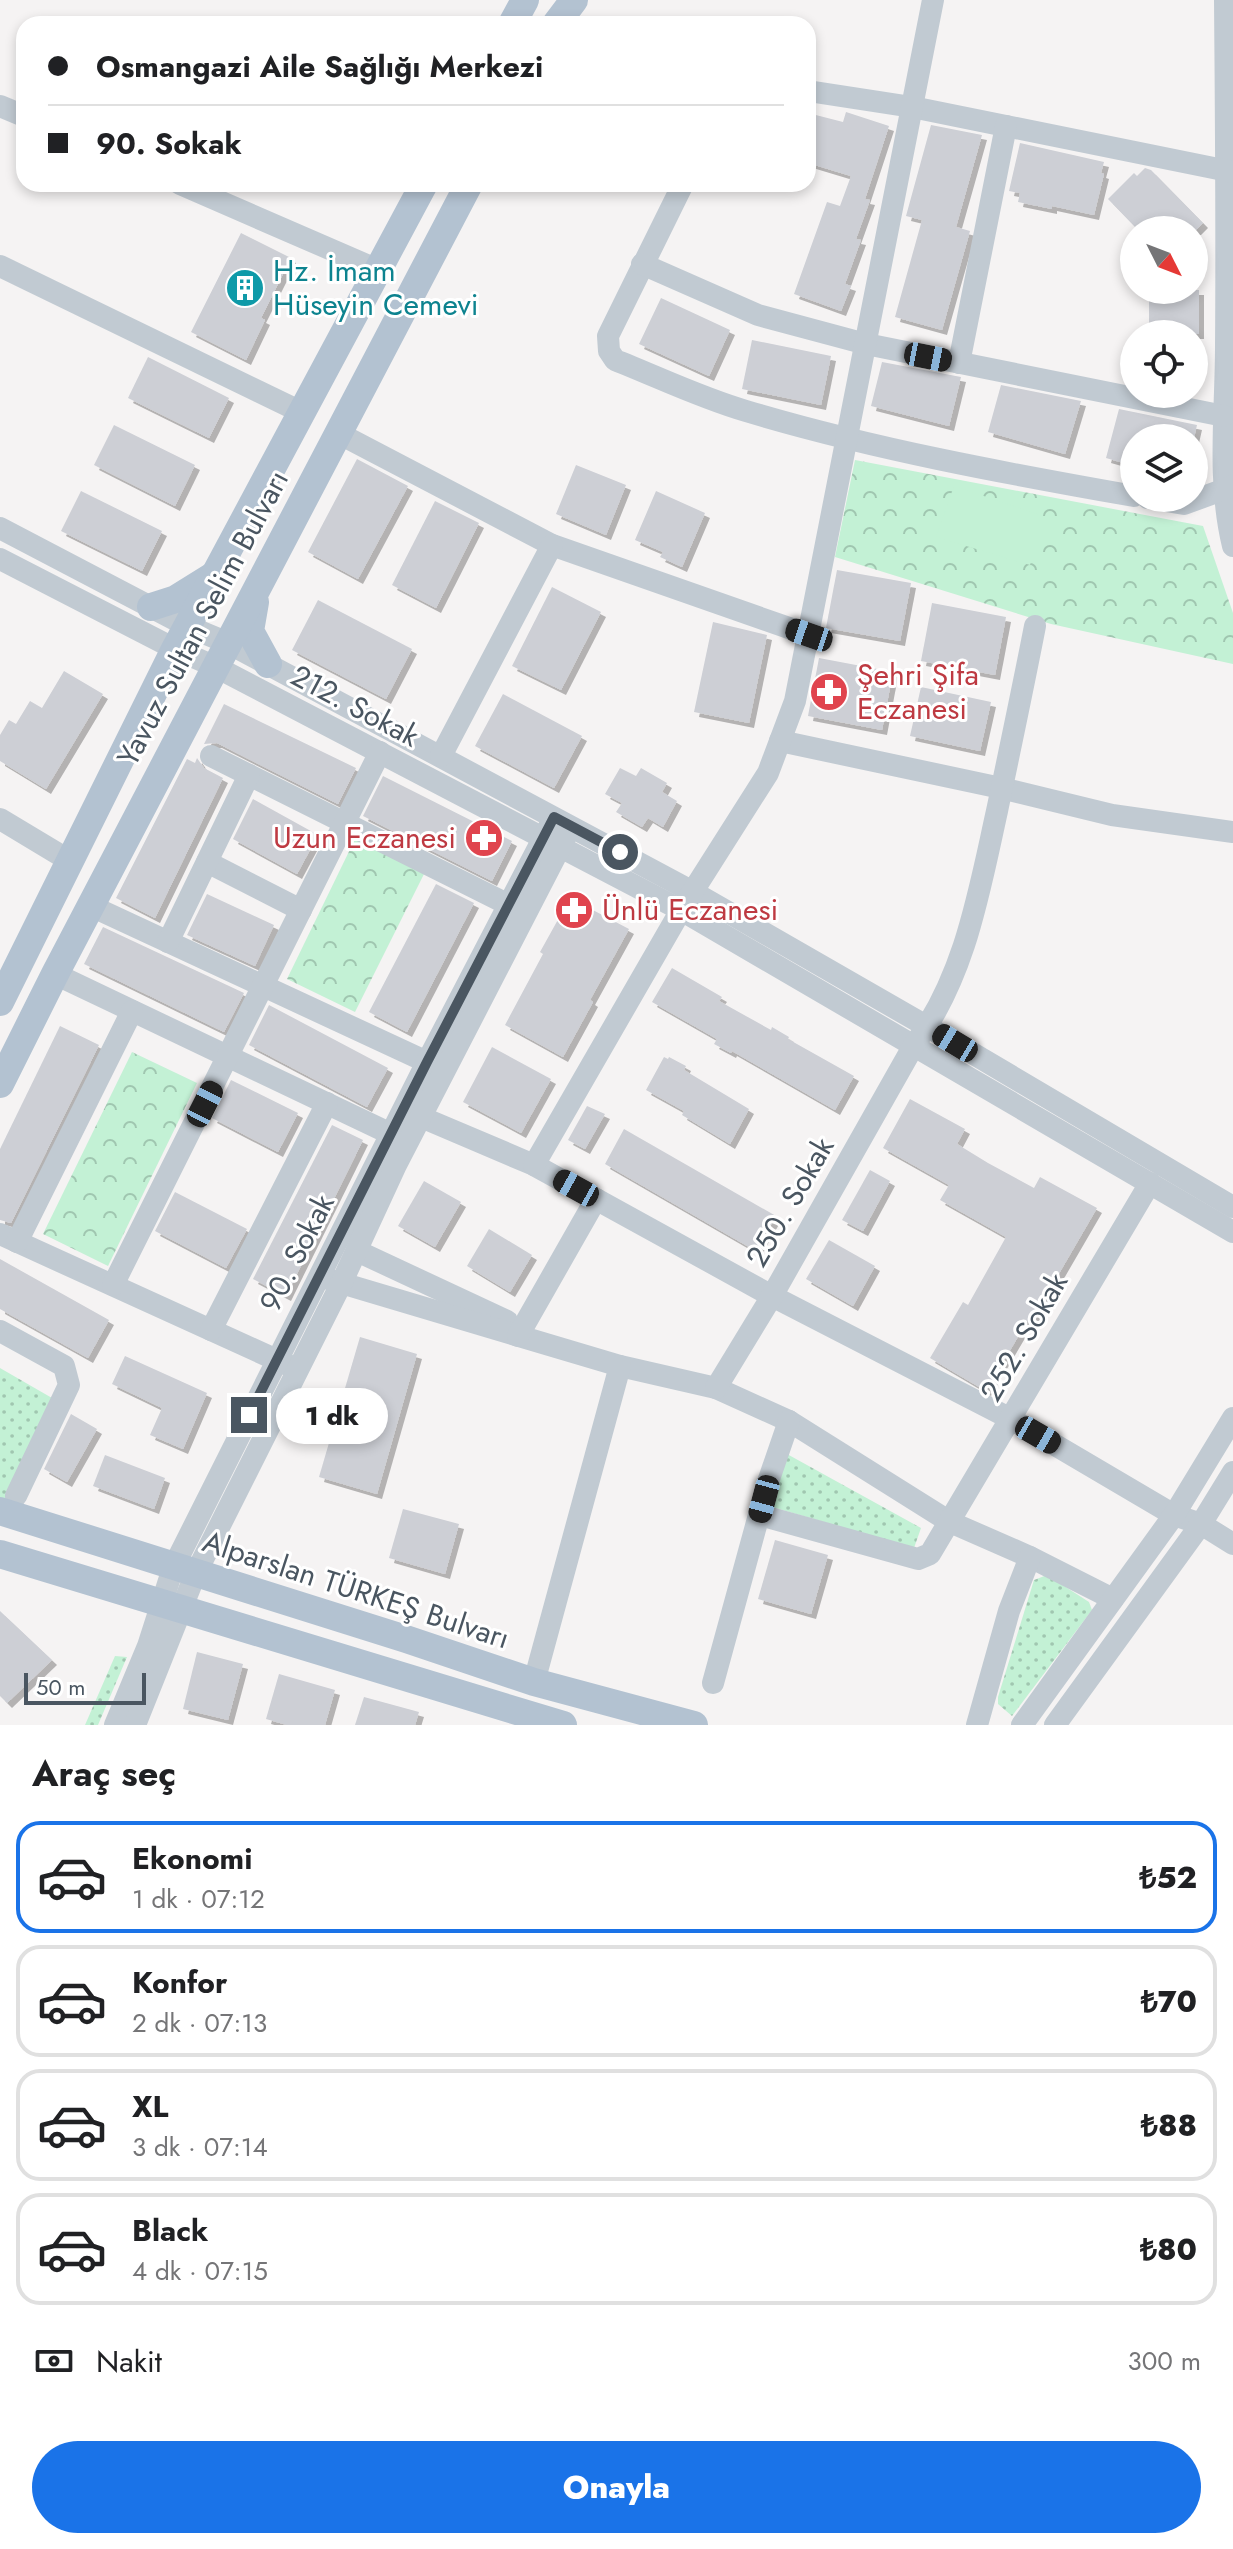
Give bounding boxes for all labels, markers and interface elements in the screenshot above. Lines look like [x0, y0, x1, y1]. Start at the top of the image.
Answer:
text: Osmangazi Aile Sağlığı Merkezi [96, 45, 543, 88]
text: 90. Sokak [96, 122, 242, 165]
north arrow [1120, 216, 1208, 304]
map controls [1120, 216, 1208, 512]
place label: Hz. İmam Hüseyin Cemevi [273, 249, 478, 326]
building icon: Hz. İmam Hüseyin Cemevi [224, 267, 266, 309]
button: locate [1120, 320, 1208, 408]
car [902, 341, 954, 373]
button: layers [1120, 424, 1208, 512]
street label: Yavuz Sultan Selim Bulvarı [106, 462, 299, 773]
car [782, 616, 836, 654]
place label: Şehri Şifa Eczanesi [857, 653, 979, 730]
street label: 212. Sokak [284, 654, 428, 758]
pharmacy icon: Şehri Şifa Eczanesi [808, 671, 850, 713]
place label: Uzun Eczanesi [273, 816, 456, 859]
pharmacy icon: Uzun Eczanesi [463, 817, 505, 859]
route start [602, 834, 638, 870]
place label: Ünlü Eczanesi [602, 888, 778, 931]
pharmacy icon: Ünlü Eczanesi [553, 889, 595, 931]
car [928, 1020, 982, 1066]
car [183, 1077, 227, 1131]
street label: 250. Sokak [735, 1128, 844, 1275]
car [549, 1166, 603, 1210]
street label: 90. Sokak [249, 1186, 345, 1319]
street label: 252. Sokak [969, 1264, 1078, 1409]
callout: 1 dk [277, 1387, 389, 1443]
route end [231, 1397, 267, 1433]
text: 1 dk [305, 1397, 359, 1435]
car [1011, 1413, 1065, 1457]
car [746, 1473, 782, 1525]
street label: Alparslan TÜRKEŞ Bulvarı [197, 1520, 515, 1659]
scale bar [24, 1669, 146, 1705]
text: 50 m [36, 1671, 85, 1703]
text: Araç seç [32, 1747, 176, 1799]
text: Ekonomi [132, 1837, 252, 1880]
icon: car [36, 1841, 108, 1913]
text: ₺52 [1139, 1856, 1197, 1899]
text: 1 dk · 07:12 [132, 1880, 265, 1918]
text: Konfor [132, 1961, 227, 2004]
icon: car [36, 1965, 108, 2037]
text: ₺70 [1141, 1980, 1197, 2023]
text: 2 dk · 07:13 [132, 2004, 267, 2042]
text: XL [132, 2085, 168, 2128]
icon: car [36, 2089, 108, 2161]
text: ₺88 [1141, 2104, 1197, 2147]
text: 3 dk · 07:14 [132, 2128, 268, 2166]
text: Black [132, 2209, 208, 2252]
icon: car [36, 2213, 108, 2285]
text: ₺80 [1140, 2228, 1197, 2271]
text: 4 dk · 07:15 [132, 2252, 268, 2290]
icon: cash [32, 2339, 76, 2383]
text: Nakit [96, 2340, 162, 2383]
text: 300 m [1128, 2342, 1201, 2380]
button: Onayla [32, 2441, 1201, 2533]

